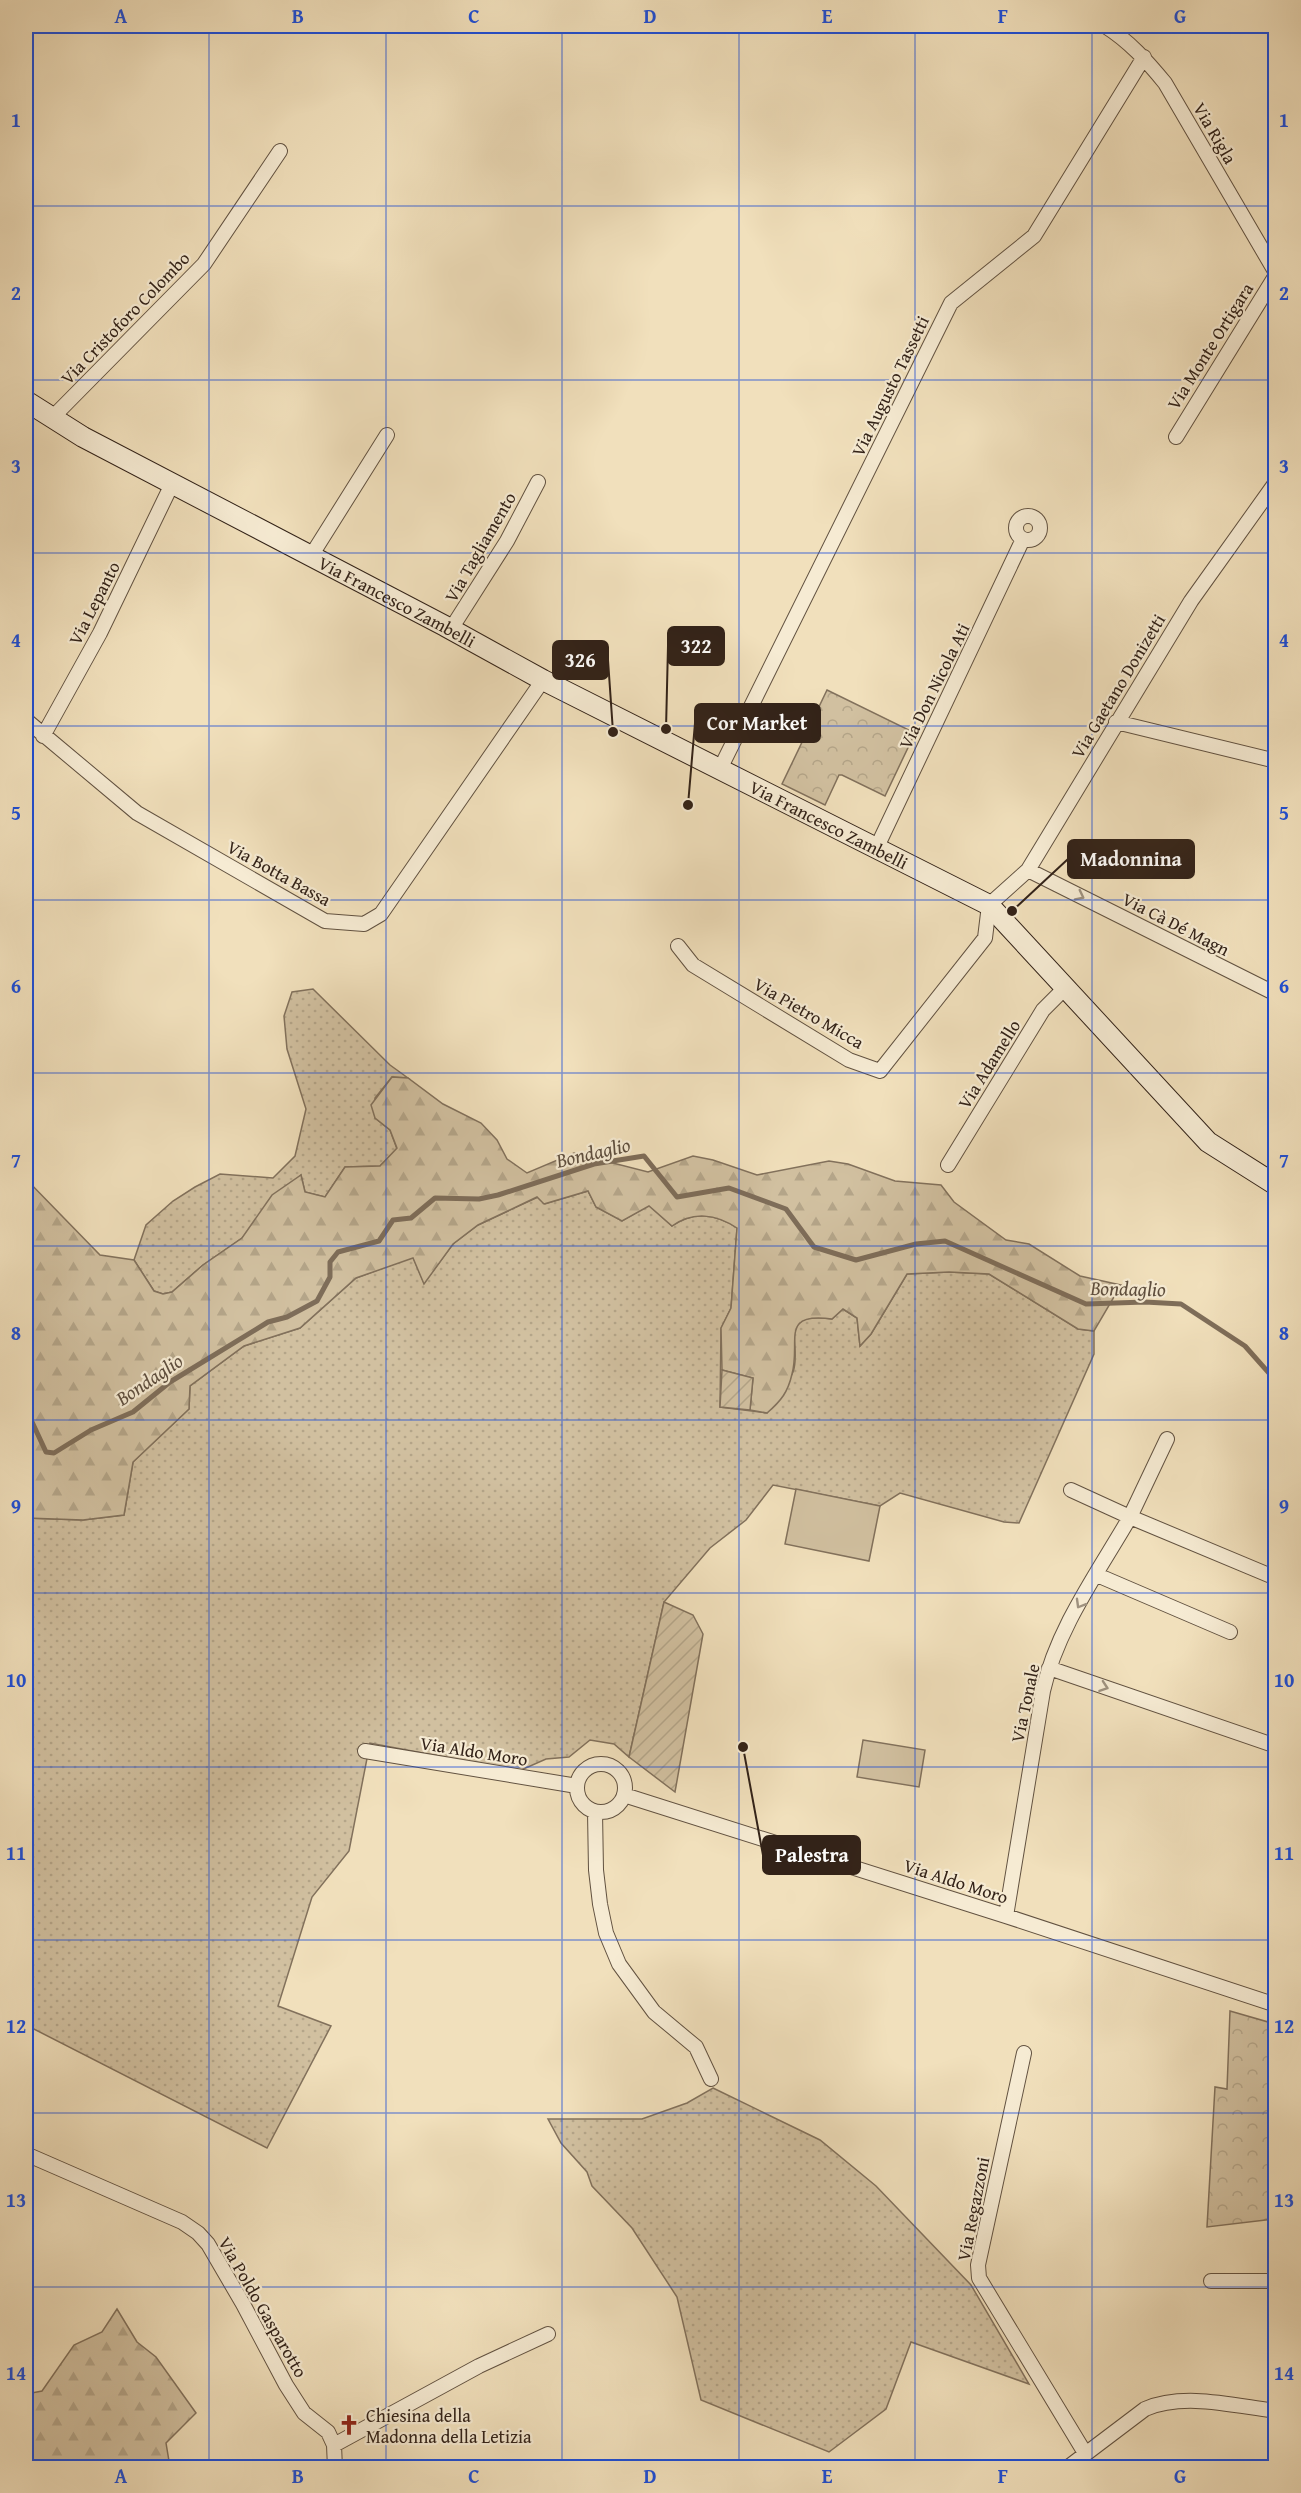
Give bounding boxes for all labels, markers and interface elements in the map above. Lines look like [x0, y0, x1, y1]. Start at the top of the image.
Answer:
text: A [115, 1, 128, 30]
text: B [292, 1, 304, 30]
text: C [468, 1, 480, 30]
text: D [643, 1, 657, 30]
text: E [822, 1, 833, 30]
text: F [998, 1, 1008, 30]
text: G [1174, 1, 1186, 30]
street label: Via Rigla [1186, 97, 1244, 169]
text: 1 [11, 105, 21, 134]
text: 1 [1279, 105, 1289, 134]
street label: Via Cristoforo Colombo [54, 245, 196, 391]
street label: Via Monte Ortigara [1160, 277, 1260, 415]
text: 2 [11, 278, 21, 307]
text: 2 [1279, 278, 1289, 307]
street label: Via Augusto Tassetti [844, 311, 936, 461]
text: 3 [11, 451, 21, 480]
text: 3 [1279, 451, 1289, 480]
street label: Via Tagliamento [437, 487, 523, 607]
street label: Via Francesco Zambelli [314, 549, 481, 654]
street label: Via Lepanto [61, 557, 127, 649]
street label: Via Gaetano Donizetti [1064, 609, 1172, 763]
street label: Via Don Nicola Ati [892, 618, 976, 754]
text: 4 [11, 625, 21, 654]
text: 4 [1279, 625, 1289, 654]
callout: 322 [668, 627, 724, 665]
text: 322 [680, 631, 712, 660]
callout: 326 [553, 641, 608, 679]
text: 326 [564, 645, 596, 674]
callout: Cor Market [695, 704, 820, 742]
text: Cor Market [707, 708, 808, 737]
street label: Via Francesco Zambelli [745, 773, 913, 876]
text: 5 [11, 798, 21, 827]
text: 5 [1279, 798, 1289, 827]
street label: Via Botta Bassa [222, 833, 336, 913]
callout: Madonnina [1068, 840, 1194, 878]
text: Madonnina [1080, 844, 1182, 873]
street label: Via Cà Dé Magn [1118, 885, 1234, 963]
one-way arrow [1074, 889, 1085, 901]
street label: Via Pietro Micca [749, 970, 870, 1056]
text: 6 [11, 971, 21, 1000]
text: 6 [1279, 971, 1289, 1000]
street label: Via Adamello [951, 1014, 1027, 1114]
water label: Bondaglio [552, 1129, 633, 1175]
text: 7 [11, 1145, 21, 1174]
text: 7 [1279, 1145, 1289, 1174]
water label: Bondaglio [1089, 1273, 1166, 1303]
text: 8 [11, 1318, 21, 1347]
text: 8 [1279, 1318, 1289, 1347]
water label: Bondaglio [109, 1346, 189, 1413]
text: 9 [11, 1491, 21, 1520]
text: 9 [1279, 1491, 1289, 1520]
one-way arrow [1076, 1598, 1087, 1608]
street label: Via Tonale [1003, 1661, 1047, 1745]
text: 10 [6, 1665, 26, 1694]
text: 10 [1274, 1665, 1294, 1694]
one-way arrow [1098, 1679, 1109, 1692]
street label: Via Aldo Moro [418, 1729, 530, 1773]
callout: Palestra [763, 1836, 860, 1874]
text: 11 [6, 1838, 26, 1867]
text: 11 [1274, 1838, 1294, 1867]
text: Palestra [775, 1840, 849, 1869]
street label: Via Aldo Moro [900, 1851, 1012, 1911]
text: 12 [6, 2011, 26, 2040]
text: 12 [1274, 2011, 1294, 2040]
street label: Via Regazzoni [950, 2155, 996, 2263]
text: 13 [6, 2185, 26, 2214]
text: 13 [1274, 2185, 1294, 2214]
street label: Via Poldo Gasparotto [212, 2232, 314, 2382]
text: 14 [6, 2358, 26, 2387]
text: 14 [1274, 2358, 1294, 2387]
place label: Chiesina della Madonna della Letizia [366, 2402, 532, 2450]
church icon: Chiesina della Madonna della Letizia [337, 2413, 361, 2437]
text: A [115, 2461, 128, 2490]
text: B [292, 2461, 304, 2490]
text: C [468, 2461, 480, 2490]
text: D [643, 2461, 657, 2490]
text: E [822, 2461, 833, 2490]
text: F [998, 2461, 1008, 2490]
text: G [1174, 2461, 1186, 2490]

